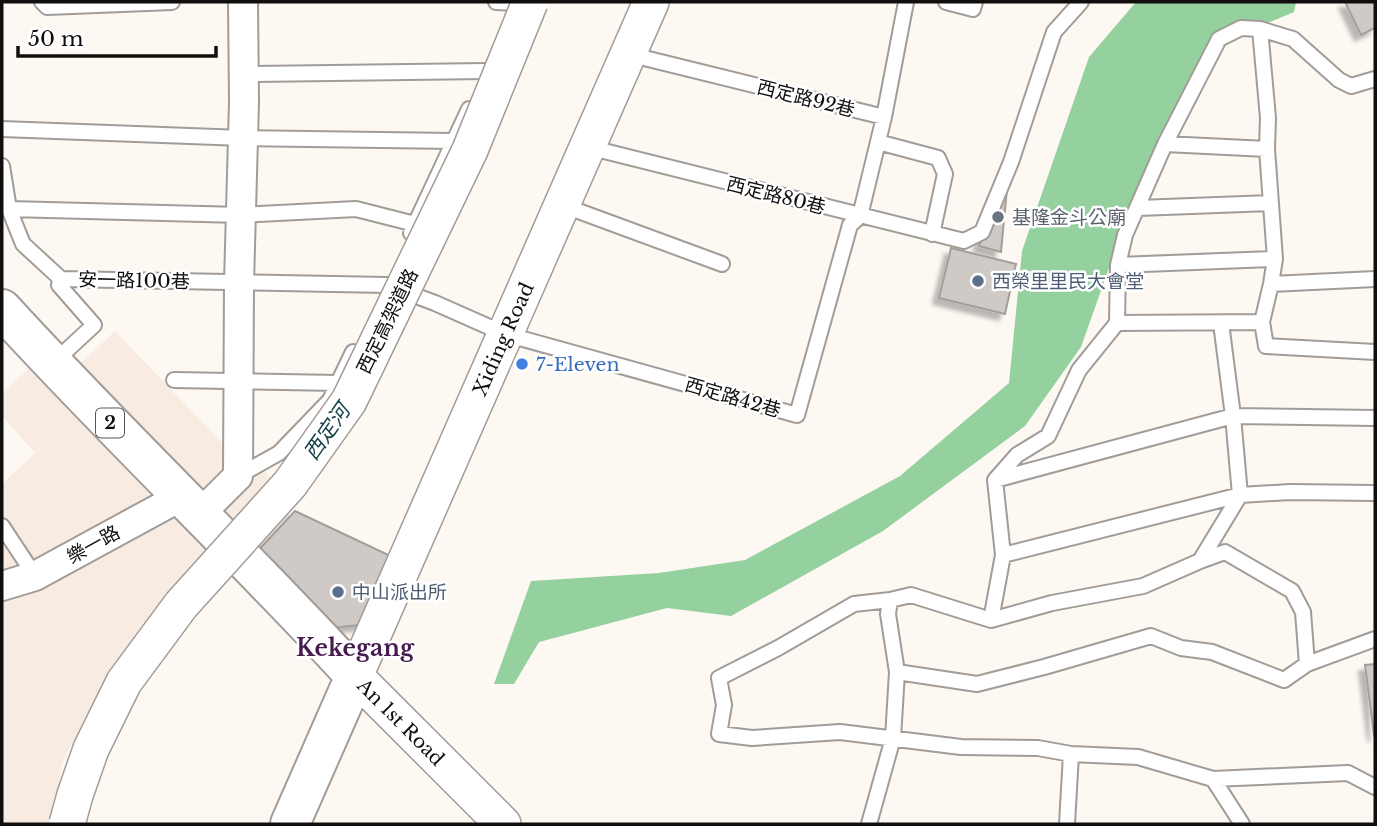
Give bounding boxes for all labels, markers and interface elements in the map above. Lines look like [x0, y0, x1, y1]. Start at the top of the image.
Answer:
scale bar [18, 14, 215, 58]
text: 50 m [28, 26, 84, 52]
street label: 西定路92巷 [755, 75, 857, 122]
street label: 西定路80巷 [724, 172, 828, 219]
place label: 基隆金斗公廟 [1012, 206, 1126, 229]
marker: 基隆金斗公廟 [990, 209, 1006, 225]
street label: 西定高架道路 [352, 265, 423, 377]
street label: 安一路100巷 [78, 268, 190, 293]
place label: 西榮里里民大會堂 [992, 270, 1144, 293]
marker: 西榮里里民大會堂 [970, 273, 986, 289]
street label: Xiding Road [468, 279, 539, 399]
place label: 7-Eleven [536, 353, 620, 376]
marker: 7-Eleven [514, 356, 530, 372]
street label: 西定路42巷 [682, 373, 784, 422]
water label: 西定河 [298, 395, 358, 465]
road number: 2 [96, 408, 124, 438]
street label: 樂一路 [63, 521, 124, 568]
place label: 中山派出所 [352, 581, 447, 604]
marker: 中山派出所 [330, 584, 346, 600]
district label: Kekegang [296, 634, 415, 662]
street label: An 1st Road [352, 673, 449, 771]

